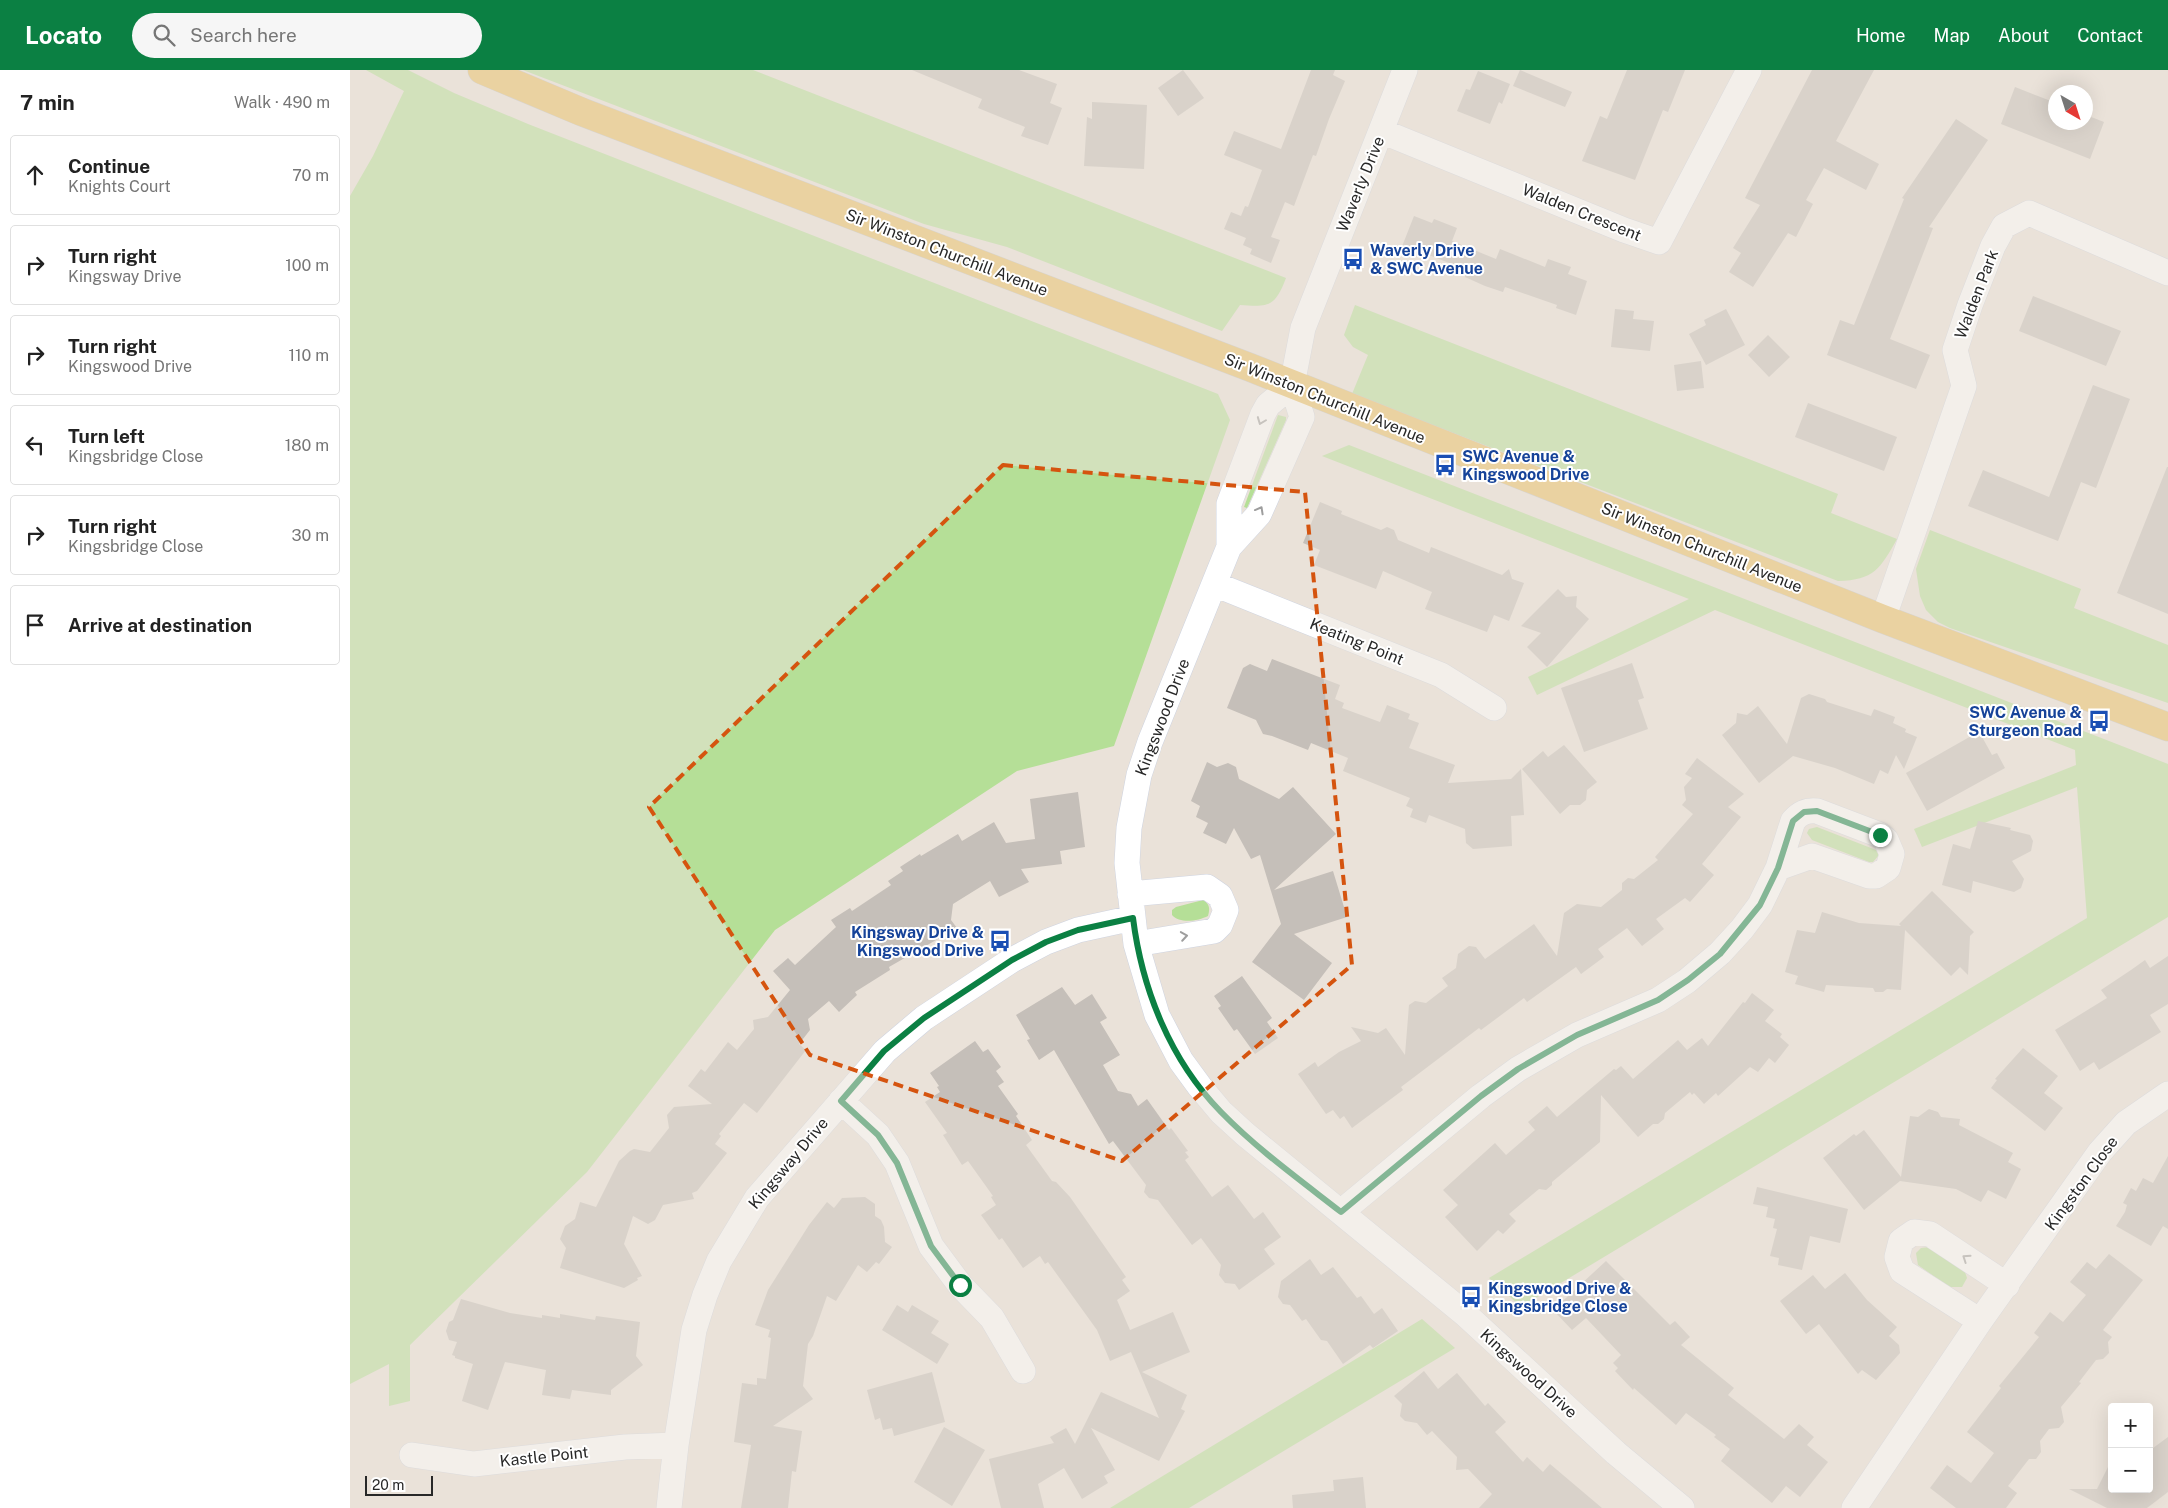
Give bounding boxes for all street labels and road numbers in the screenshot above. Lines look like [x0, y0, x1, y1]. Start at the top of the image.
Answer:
street label: Waverly Drive [1333, 134, 1388, 235]
street label: Walden Crescent [1520, 180, 1644, 245]
street label: Sir Winston Churchill Avenue [843, 205, 1051, 300]
street label: Walden Park [1951, 247, 2002, 341]
street label: Sir Winston Churchill Avenue [1222, 349, 1428, 448]
street label: Sir Winston Churchill Avenue [1599, 498, 1805, 597]
street label: Keating Point [1307, 614, 1407, 669]
street label: Kingswood Drive [1131, 656, 1194, 779]
street label: Kingsway Drive [745, 1114, 832, 1213]
street label: Kingston Close [2041, 1133, 2122, 1234]
street label: Kingswood Drive [1476, 1325, 1581, 1422]
street label: Kastle Point [499, 1442, 589, 1471]

